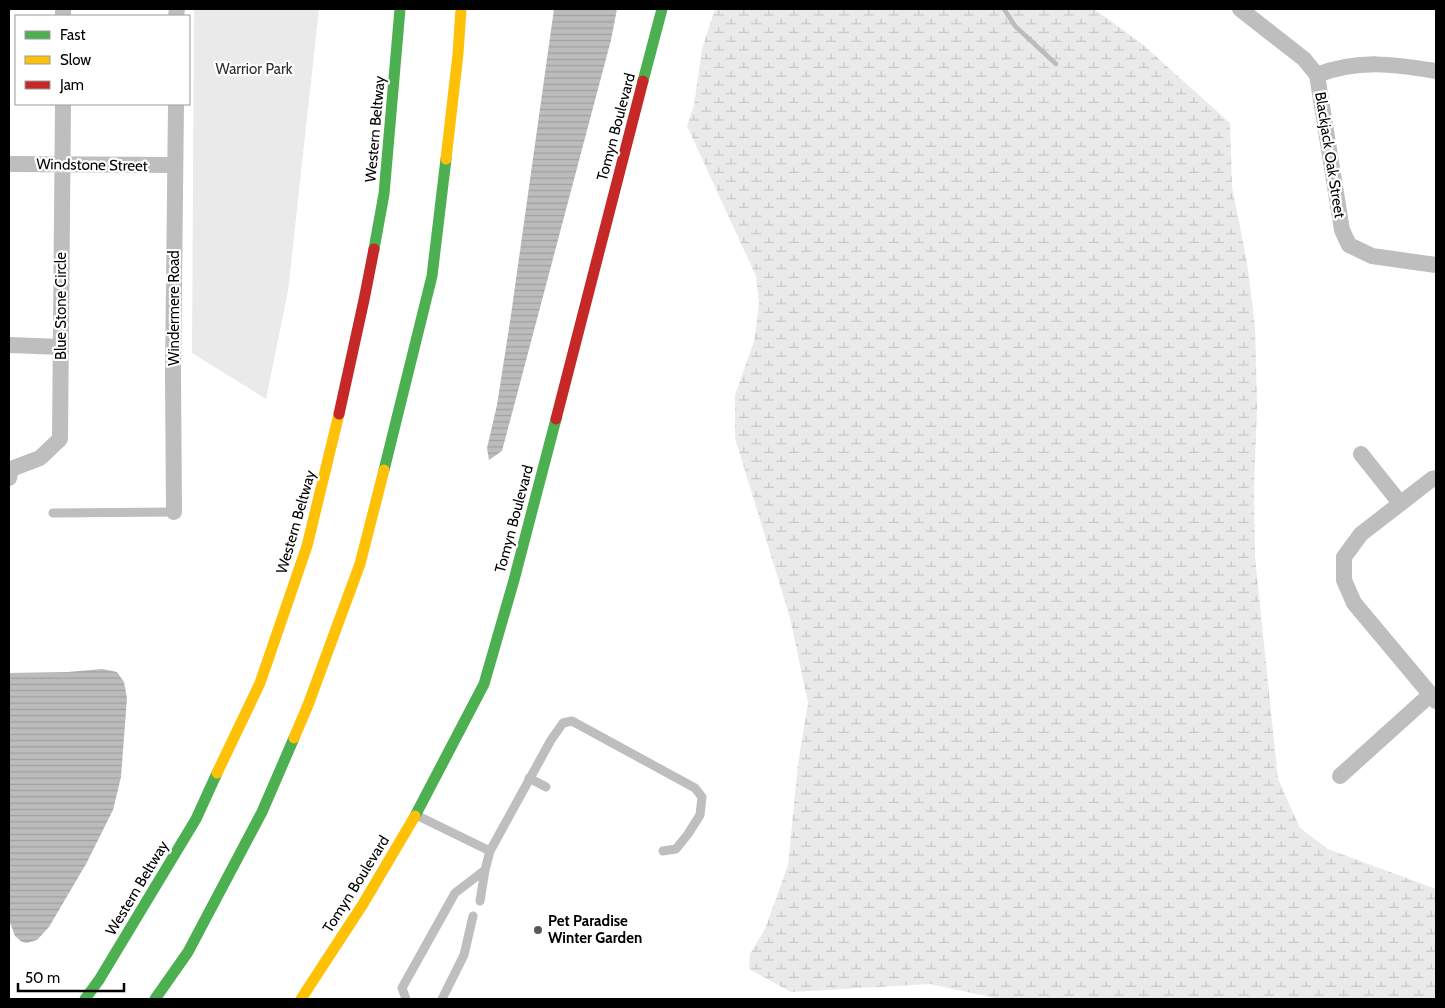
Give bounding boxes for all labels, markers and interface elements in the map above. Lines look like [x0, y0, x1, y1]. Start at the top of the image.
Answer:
legend [15, 15, 190, 105]
text: Fast [60, 26, 85, 44]
text: Slow [60, 51, 91, 69]
park label: Warrior Park [216, 60, 293, 78]
street label: Tomyn Boulevard [593, 71, 639, 183]
street label: Western Beltway [361, 74, 389, 183]
text: Jam [59, 76, 84, 94]
street label: Blackjack Oak Street [1311, 91, 1349, 219]
street label: Windstone Street [36, 155, 148, 175]
street label: Windermere Road [165, 250, 183, 366]
street label: Blue Stone Circle [52, 252, 70, 360]
street label: Tomyn Boulevard [491, 463, 537, 575]
street label: Western Beltway [273, 468, 320, 576]
street label: Tomyn Boulevard [319, 832, 393, 936]
street label: Western Beltway [102, 837, 173, 939]
place label: Pet Paradise Winter Garden [548, 912, 642, 947]
marker: Pet Paradise Winter Garden [532, 924, 544, 936]
scale bar [18, 960, 124, 992]
text: 50 m [25, 969, 60, 987]

